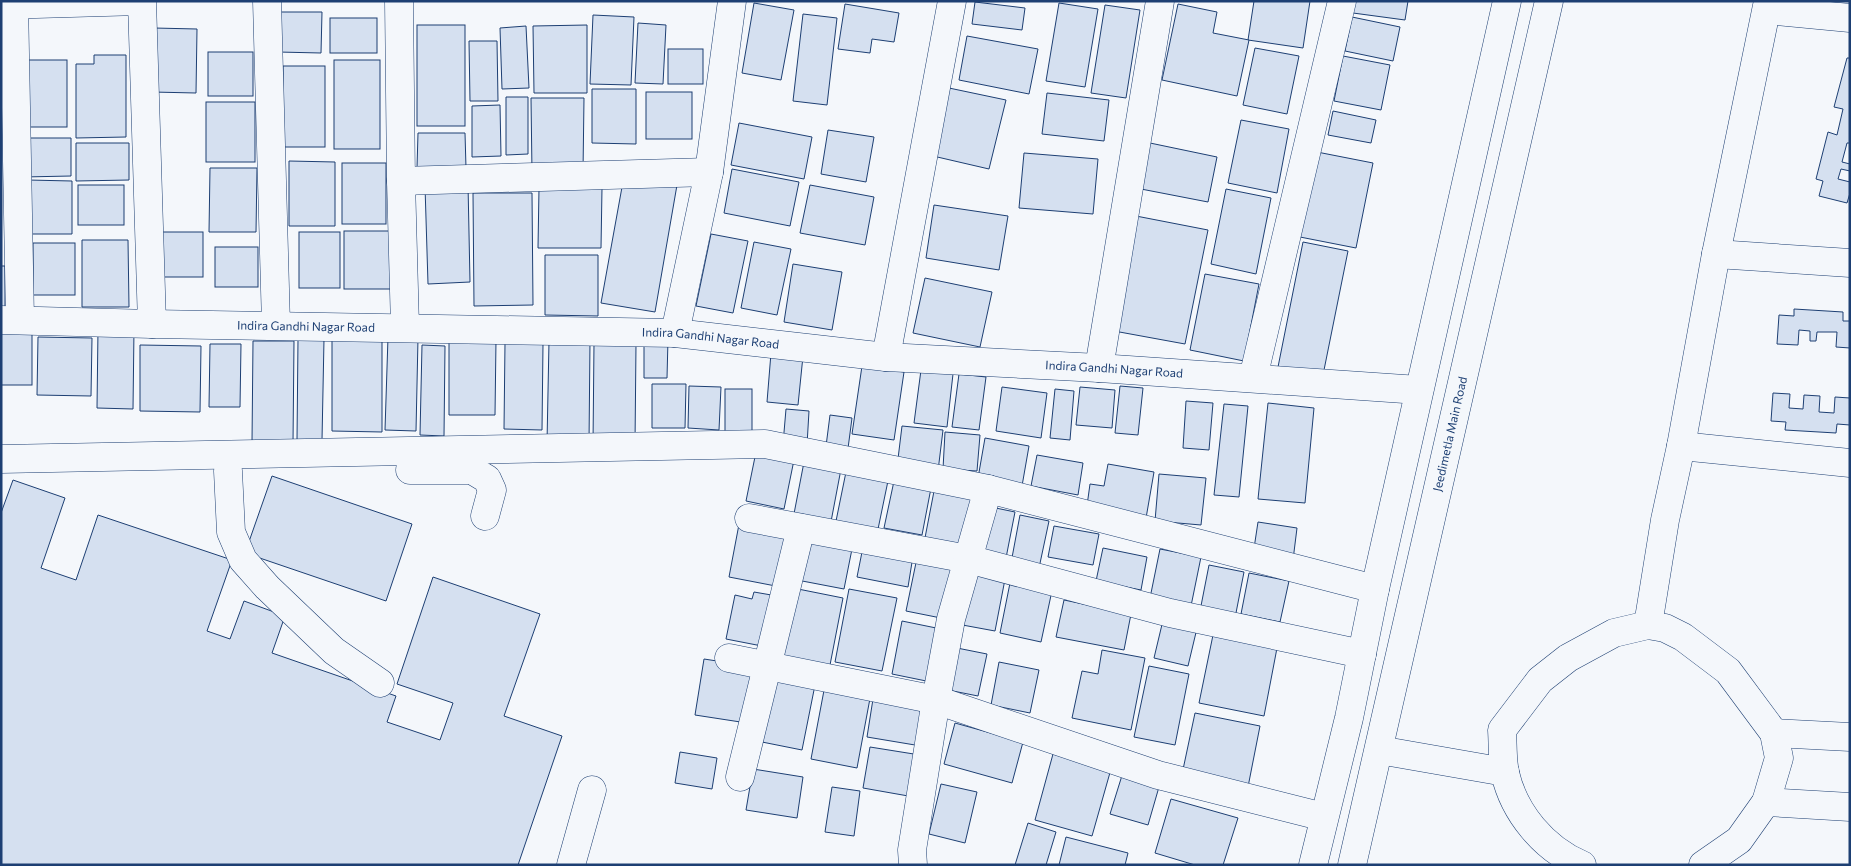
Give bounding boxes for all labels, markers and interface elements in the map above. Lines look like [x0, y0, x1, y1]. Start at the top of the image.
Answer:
street label: Indira Gandhi Nagar Road [237, 317, 375, 334]
street label: Indira Gandhi Nagar Road [642, 324, 780, 351]
street label: Indira Gandhi Nagar Road [1045, 357, 1184, 380]
street label: Jeedimetla Main Road [1429, 375, 1469, 493]

